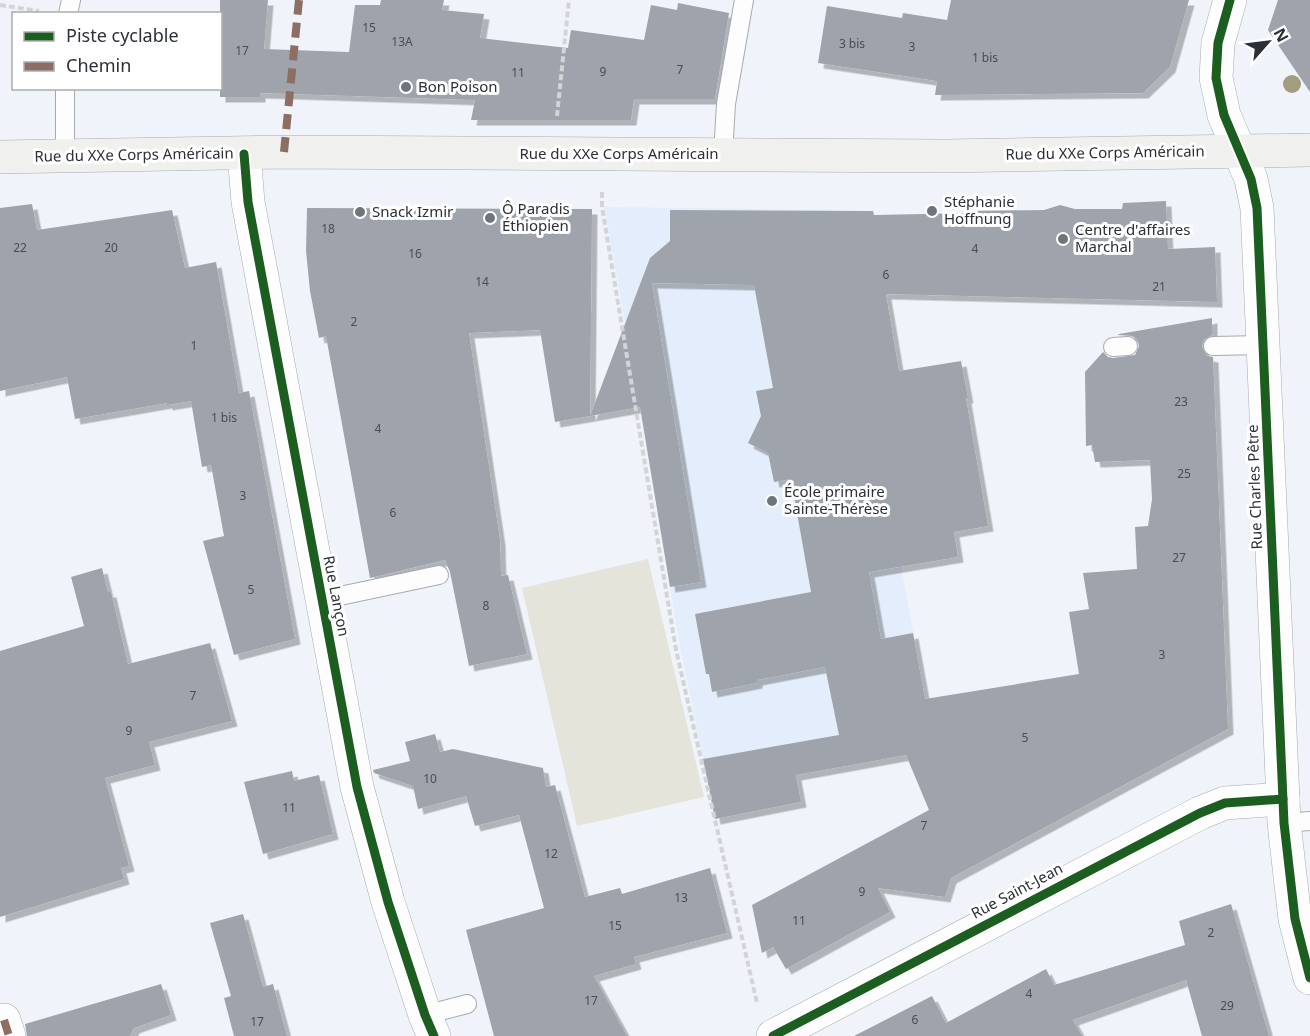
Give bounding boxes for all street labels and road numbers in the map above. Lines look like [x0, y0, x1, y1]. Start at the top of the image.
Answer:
street label: Rue du XXe Corps Américain [1005, 140, 1205, 164]
street label: Rue du XXe Corps Américain [34, 142, 234, 166]
street label: Rue du XXe Corps Américain [519, 143, 719, 163]
street label: Rue Charles Pêtre [1242, 424, 1266, 550]
street label: Rue Lançon [319, 554, 355, 638]
street label: Rue Saint-Jean [967, 858, 1066, 923]

